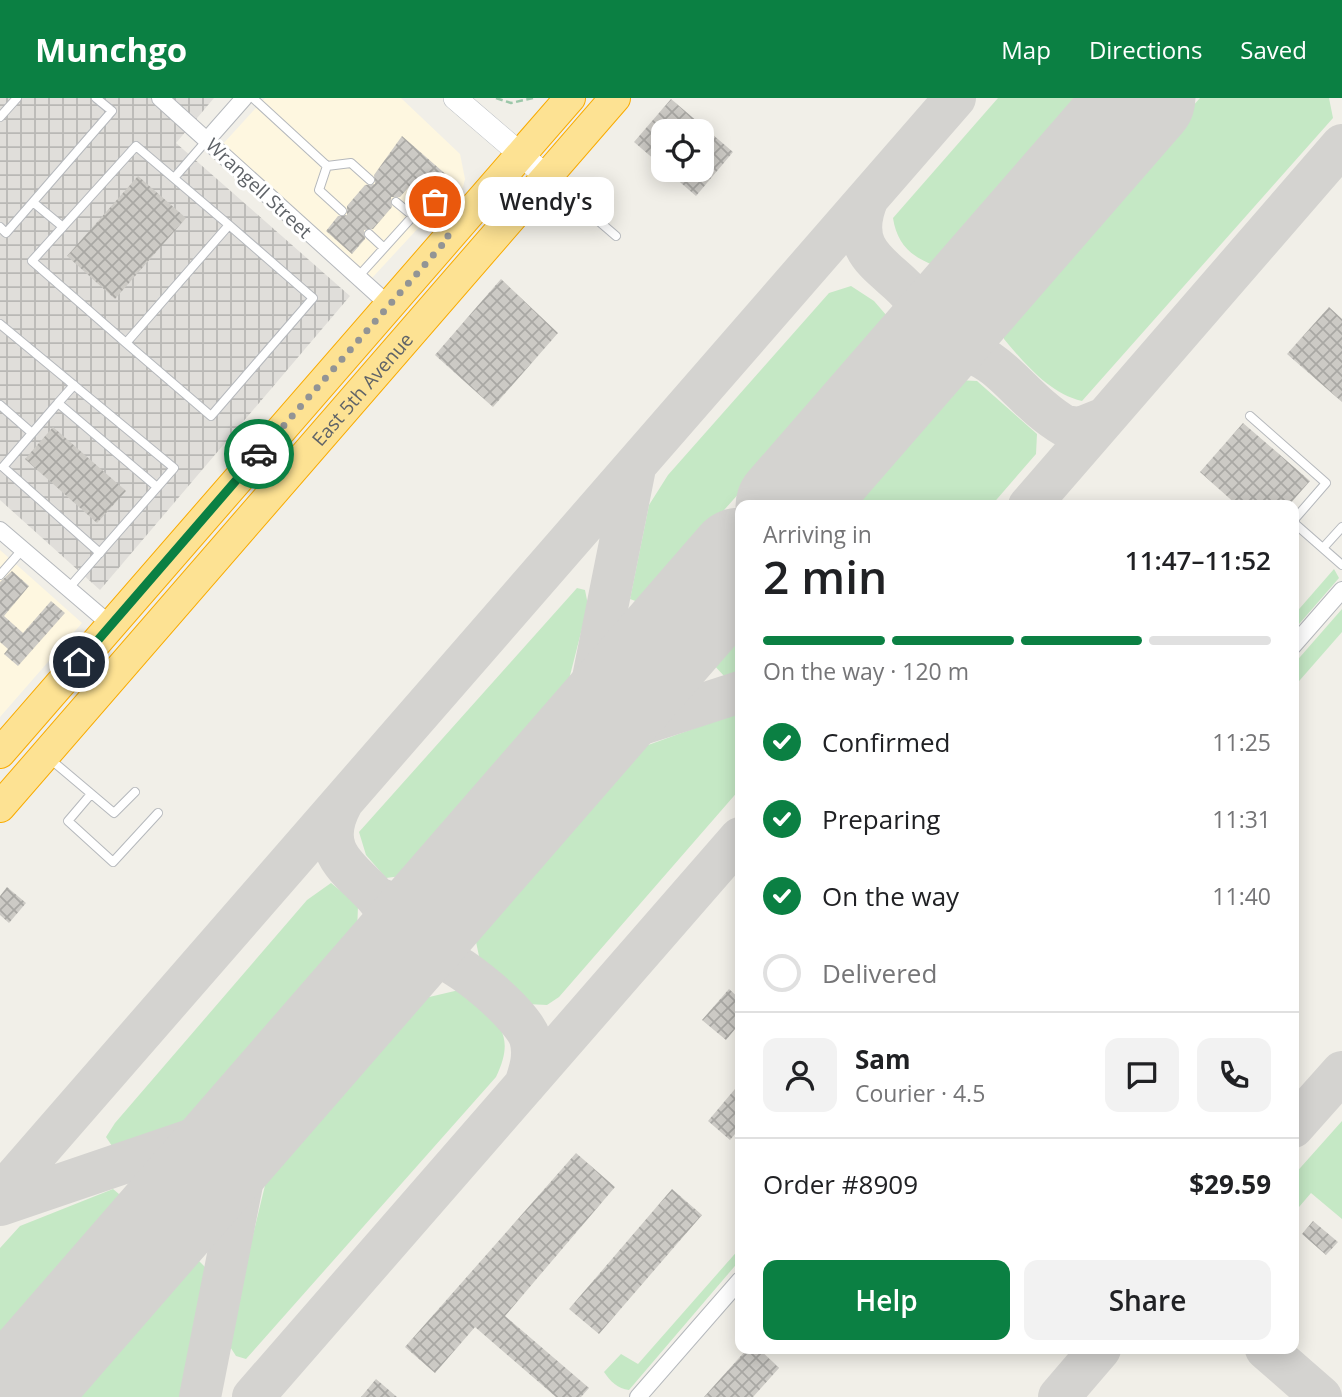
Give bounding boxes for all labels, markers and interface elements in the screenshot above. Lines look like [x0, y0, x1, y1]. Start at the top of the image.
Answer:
text: Munchgo [35, 27, 187, 72]
text: Map [1001, 33, 1051, 66]
text: Directions [1089, 33, 1202, 66]
text: Saved [1240, 33, 1307, 66]
map controls [651, 119, 714, 182]
button: locate [651, 119, 714, 182]
street label: Wrangell Street [200, 132, 318, 244]
pin [405, 172, 465, 232]
callout: Wendy's [477, 178, 614, 226]
icon: bag [416, 183, 454, 221]
text: Wendy's [499, 185, 593, 217]
street label: East 5th Avenue [306, 327, 419, 452]
courier [224, 419, 294, 489]
icon: car [240, 435, 278, 473]
text: Arriving in [763, 518, 872, 550]
text: 11:47–11:52 [1125, 542, 1271, 578]
text: 2 min [763, 545, 887, 607]
pin [49, 632, 109, 692]
icon: home [60, 643, 98, 681]
text: On the way · 120 m [763, 655, 969, 687]
icon: check [763, 723, 801, 761]
text: Confirmed [822, 724, 950, 760]
text: 11:25 [1212, 726, 1271, 758]
icon: check [763, 800, 801, 838]
text: Preparing [822, 801, 940, 837]
text: 11:31 [1212, 803, 1271, 835]
icon: check [763, 877, 801, 915]
text: On the way [822, 878, 959, 914]
text: 11:40 [1212, 880, 1271, 912]
text: Delivered [822, 955, 937, 991]
button: person [763, 1038, 837, 1112]
button: chat [1105, 1038, 1179, 1112]
button: phone [1197, 1038, 1271, 1112]
text: Sam [855, 1041, 911, 1077]
text: Courier · 4.5 [855, 1077, 985, 1109]
text: Order #8909 [763, 1166, 918, 1202]
text: $29.59 [1189, 1166, 1271, 1202]
button: Help [763, 1260, 1010, 1340]
button: Share [1024, 1260, 1271, 1340]

